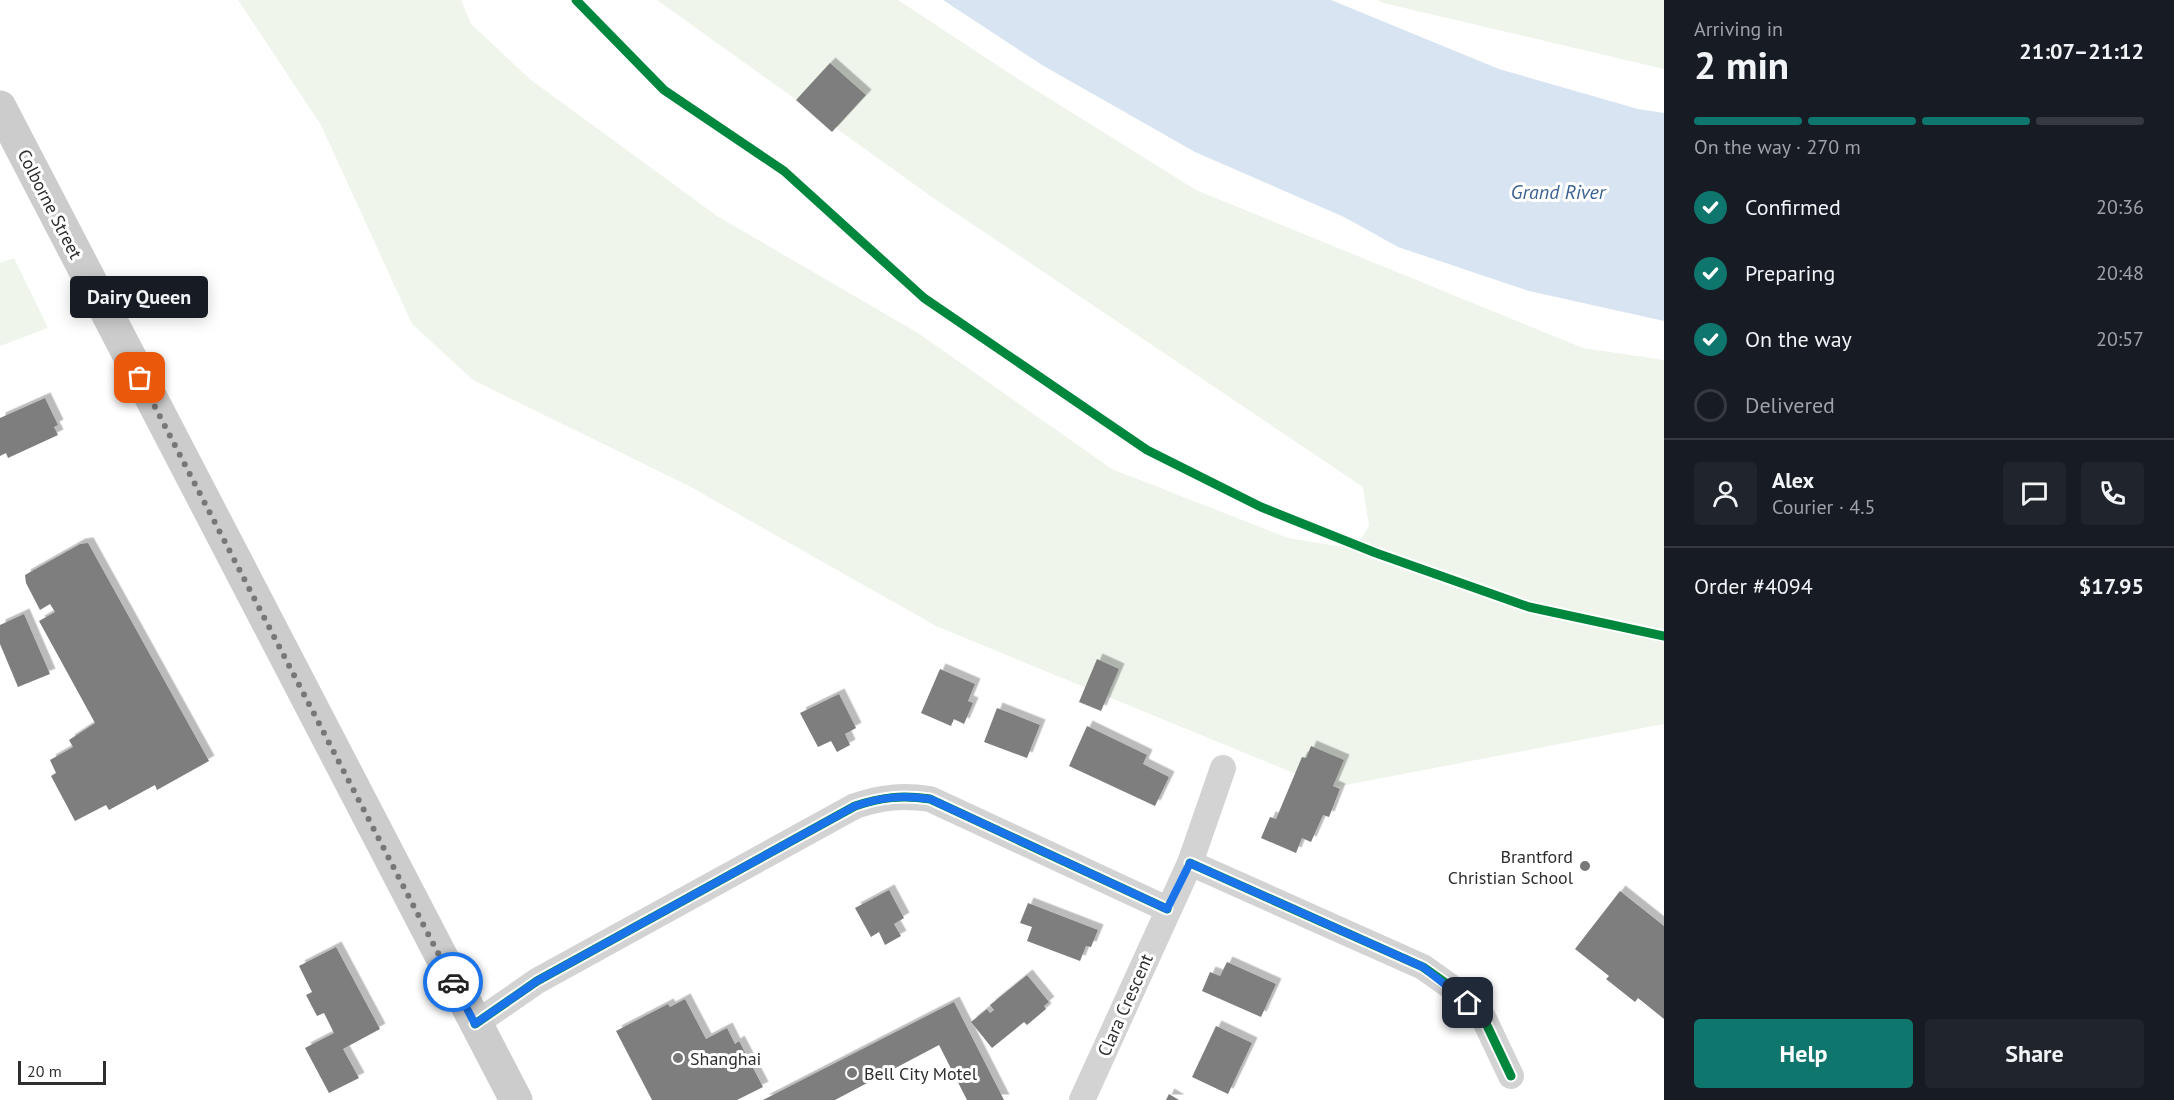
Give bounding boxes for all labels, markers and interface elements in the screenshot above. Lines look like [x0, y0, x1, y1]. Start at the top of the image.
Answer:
text: Arriving in [1694, 16, 1783, 42]
text: 21:07–21:12 [2019, 37, 2144, 65]
text: 2 min [1694, 39, 1789, 90]
text: On the way · 270 m [1694, 134, 1861, 160]
street label: Colborne Street [13, 145, 87, 263]
water label: Grand River [1511, 179, 1607, 205]
icon: check [1694, 191, 1727, 224]
text: Confirmed [1745, 193, 1841, 221]
text: 20:36 [2096, 194, 2144, 220]
icon: check [1694, 257, 1727, 290]
text: Preparing [1745, 259, 1835, 287]
text: 20:48 [2096, 260, 2144, 286]
callout: Dairy Queen [71, 276, 209, 318]
text: Dairy Queen [87, 284, 191, 310]
icon: check [1694, 323, 1727, 356]
text: On the way [1745, 325, 1852, 353]
text: 20:57 [2096, 326, 2144, 352]
pin [114, 352, 165, 403]
icon: bag [123, 361, 156, 394]
text: Delivered [1745, 391, 1835, 419]
button: person [1694, 462, 1757, 525]
button: chat [2003, 462, 2066, 525]
button: phone [2081, 462, 2144, 525]
text: Alex [1772, 466, 1814, 494]
text: Courier · 4.5 [1772, 494, 1875, 520]
text: Order #4094 [1694, 572, 1813, 600]
text: $17.95 [2079, 572, 2144, 600]
place label: Brantford Christian School [1448, 845, 1574, 889]
marker: Brantford Christian School [1578, 859, 1592, 873]
street label: Clara Crescent [1092, 950, 1158, 1060]
courier [423, 952, 483, 1012]
icon: car [437, 966, 470, 999]
pin [1442, 977, 1493, 1028]
icon: home [1451, 986, 1484, 1019]
button: Help [1694, 1019, 1913, 1088]
button: Share [1925, 1019, 2144, 1088]
place label: Shanghai [690, 1047, 761, 1070]
marker: Shanghai [671, 1051, 685, 1065]
scale bar [18, 1058, 106, 1086]
text: 20 m [27, 1061, 62, 1081]
place label: Bell City Motel [864, 1062, 978, 1085]
marker: Bell City Motel [845, 1066, 859, 1080]

